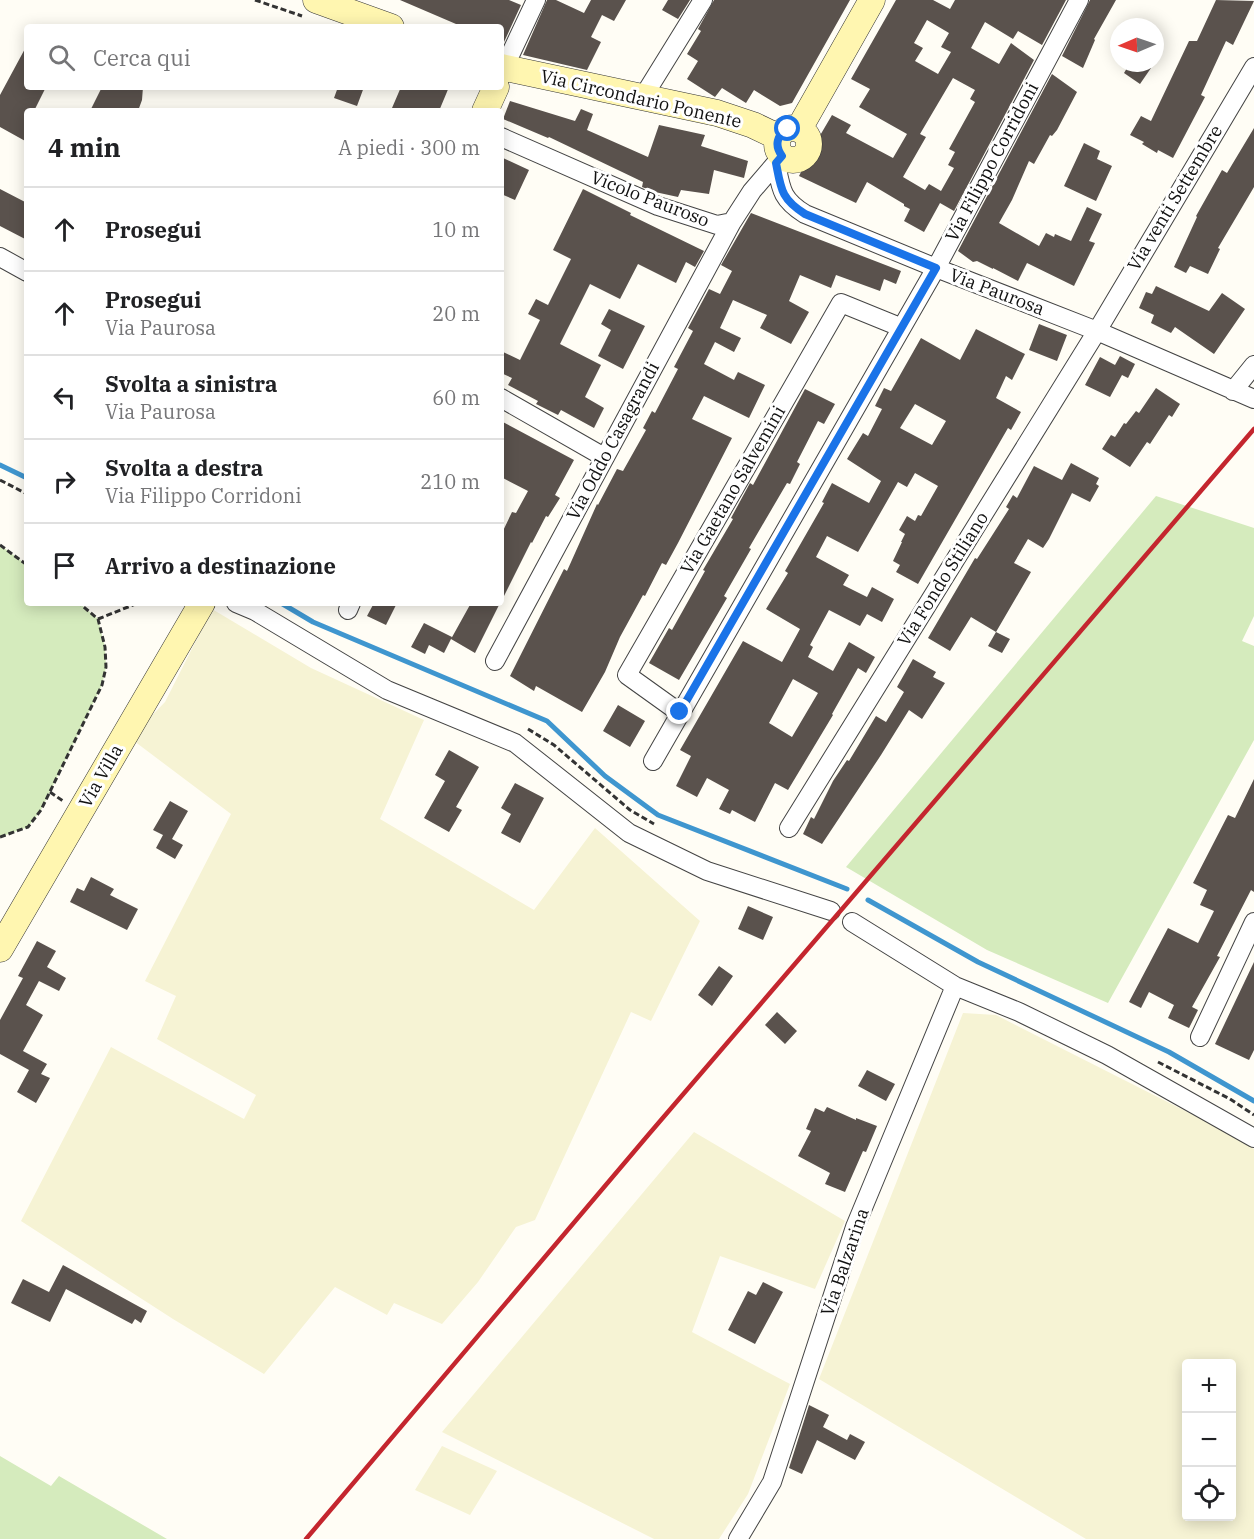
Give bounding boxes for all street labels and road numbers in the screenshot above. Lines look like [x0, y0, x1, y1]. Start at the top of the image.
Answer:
street label: Via Circondario Ponente [538, 64, 744, 133]
street label: Via Filippo Corridoni [940, 78, 1043, 245]
street label: Via venti Settembre [1122, 121, 1227, 275]
street label: Vicolo Pauroso [588, 165, 713, 232]
street label: Via Paurosa [946, 263, 1048, 320]
street label: Via Oddo Casagrandi [561, 357, 664, 524]
street label: Via Gaetano Salvemini [675, 401, 790, 578]
street label: Via Fondo Stiliano [892, 507, 993, 650]
street label: Via Villa [73, 740, 128, 811]
street label: Via Balzarina [815, 1205, 874, 1319]

